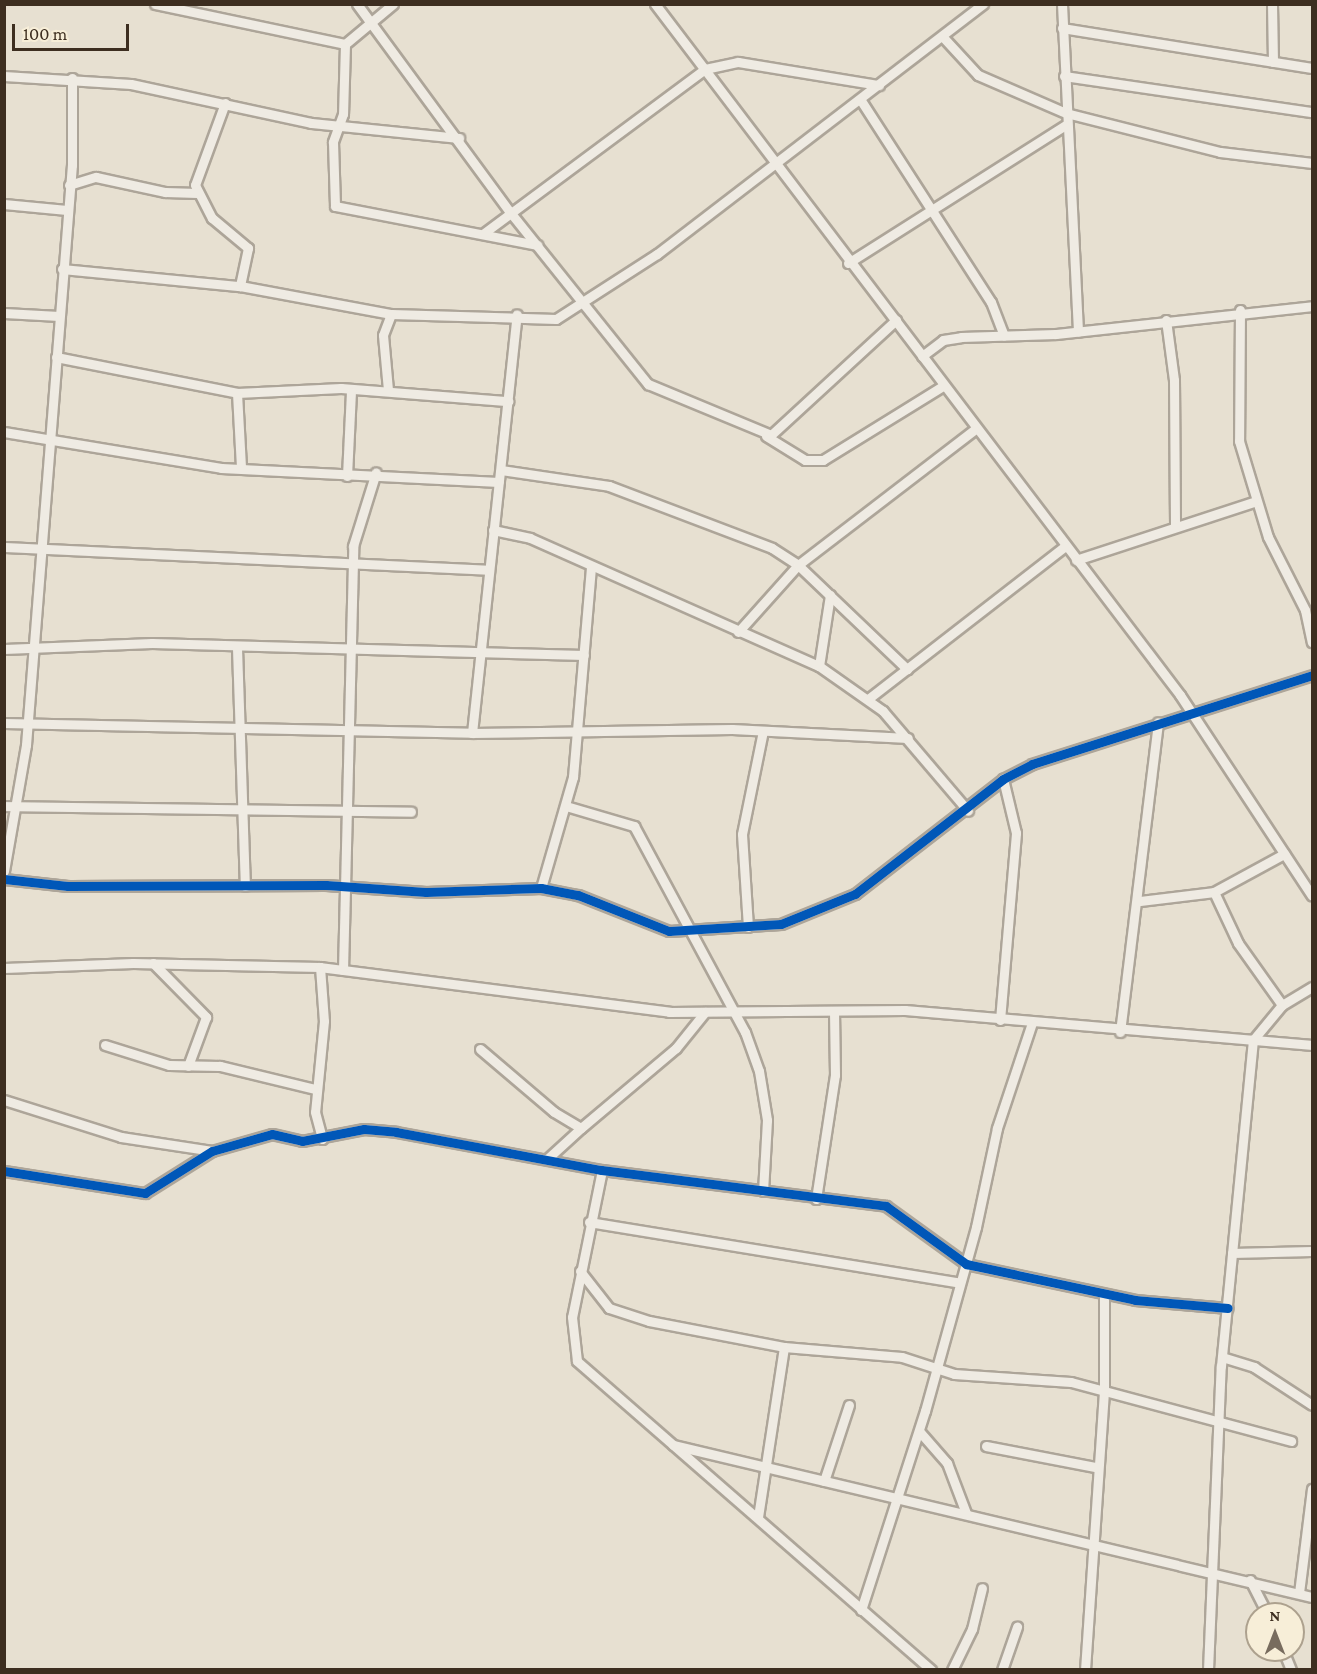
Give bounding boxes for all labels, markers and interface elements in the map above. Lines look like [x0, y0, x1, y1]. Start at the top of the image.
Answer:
scale bar [15, 12, 132, 50]
text: 100 m [23, 24, 67, 44]
north arrow [1245, 1602, 1305, 1662]
text: N [1270, 1607, 1280, 1624]

